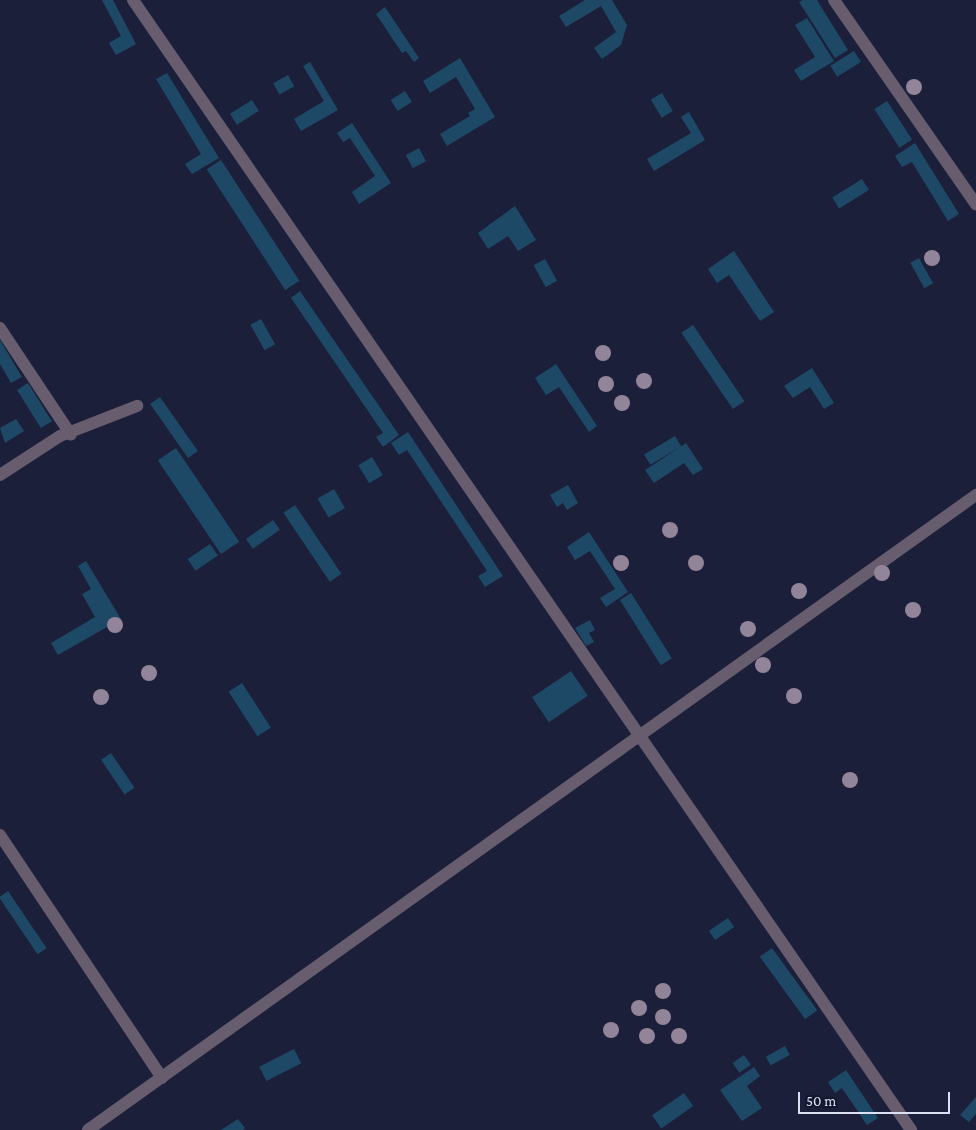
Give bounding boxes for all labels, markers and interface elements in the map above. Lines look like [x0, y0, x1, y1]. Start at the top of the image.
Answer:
scale bar [801, 1082, 954, 1114]
text: 50 m [806, 1093, 836, 1109]

